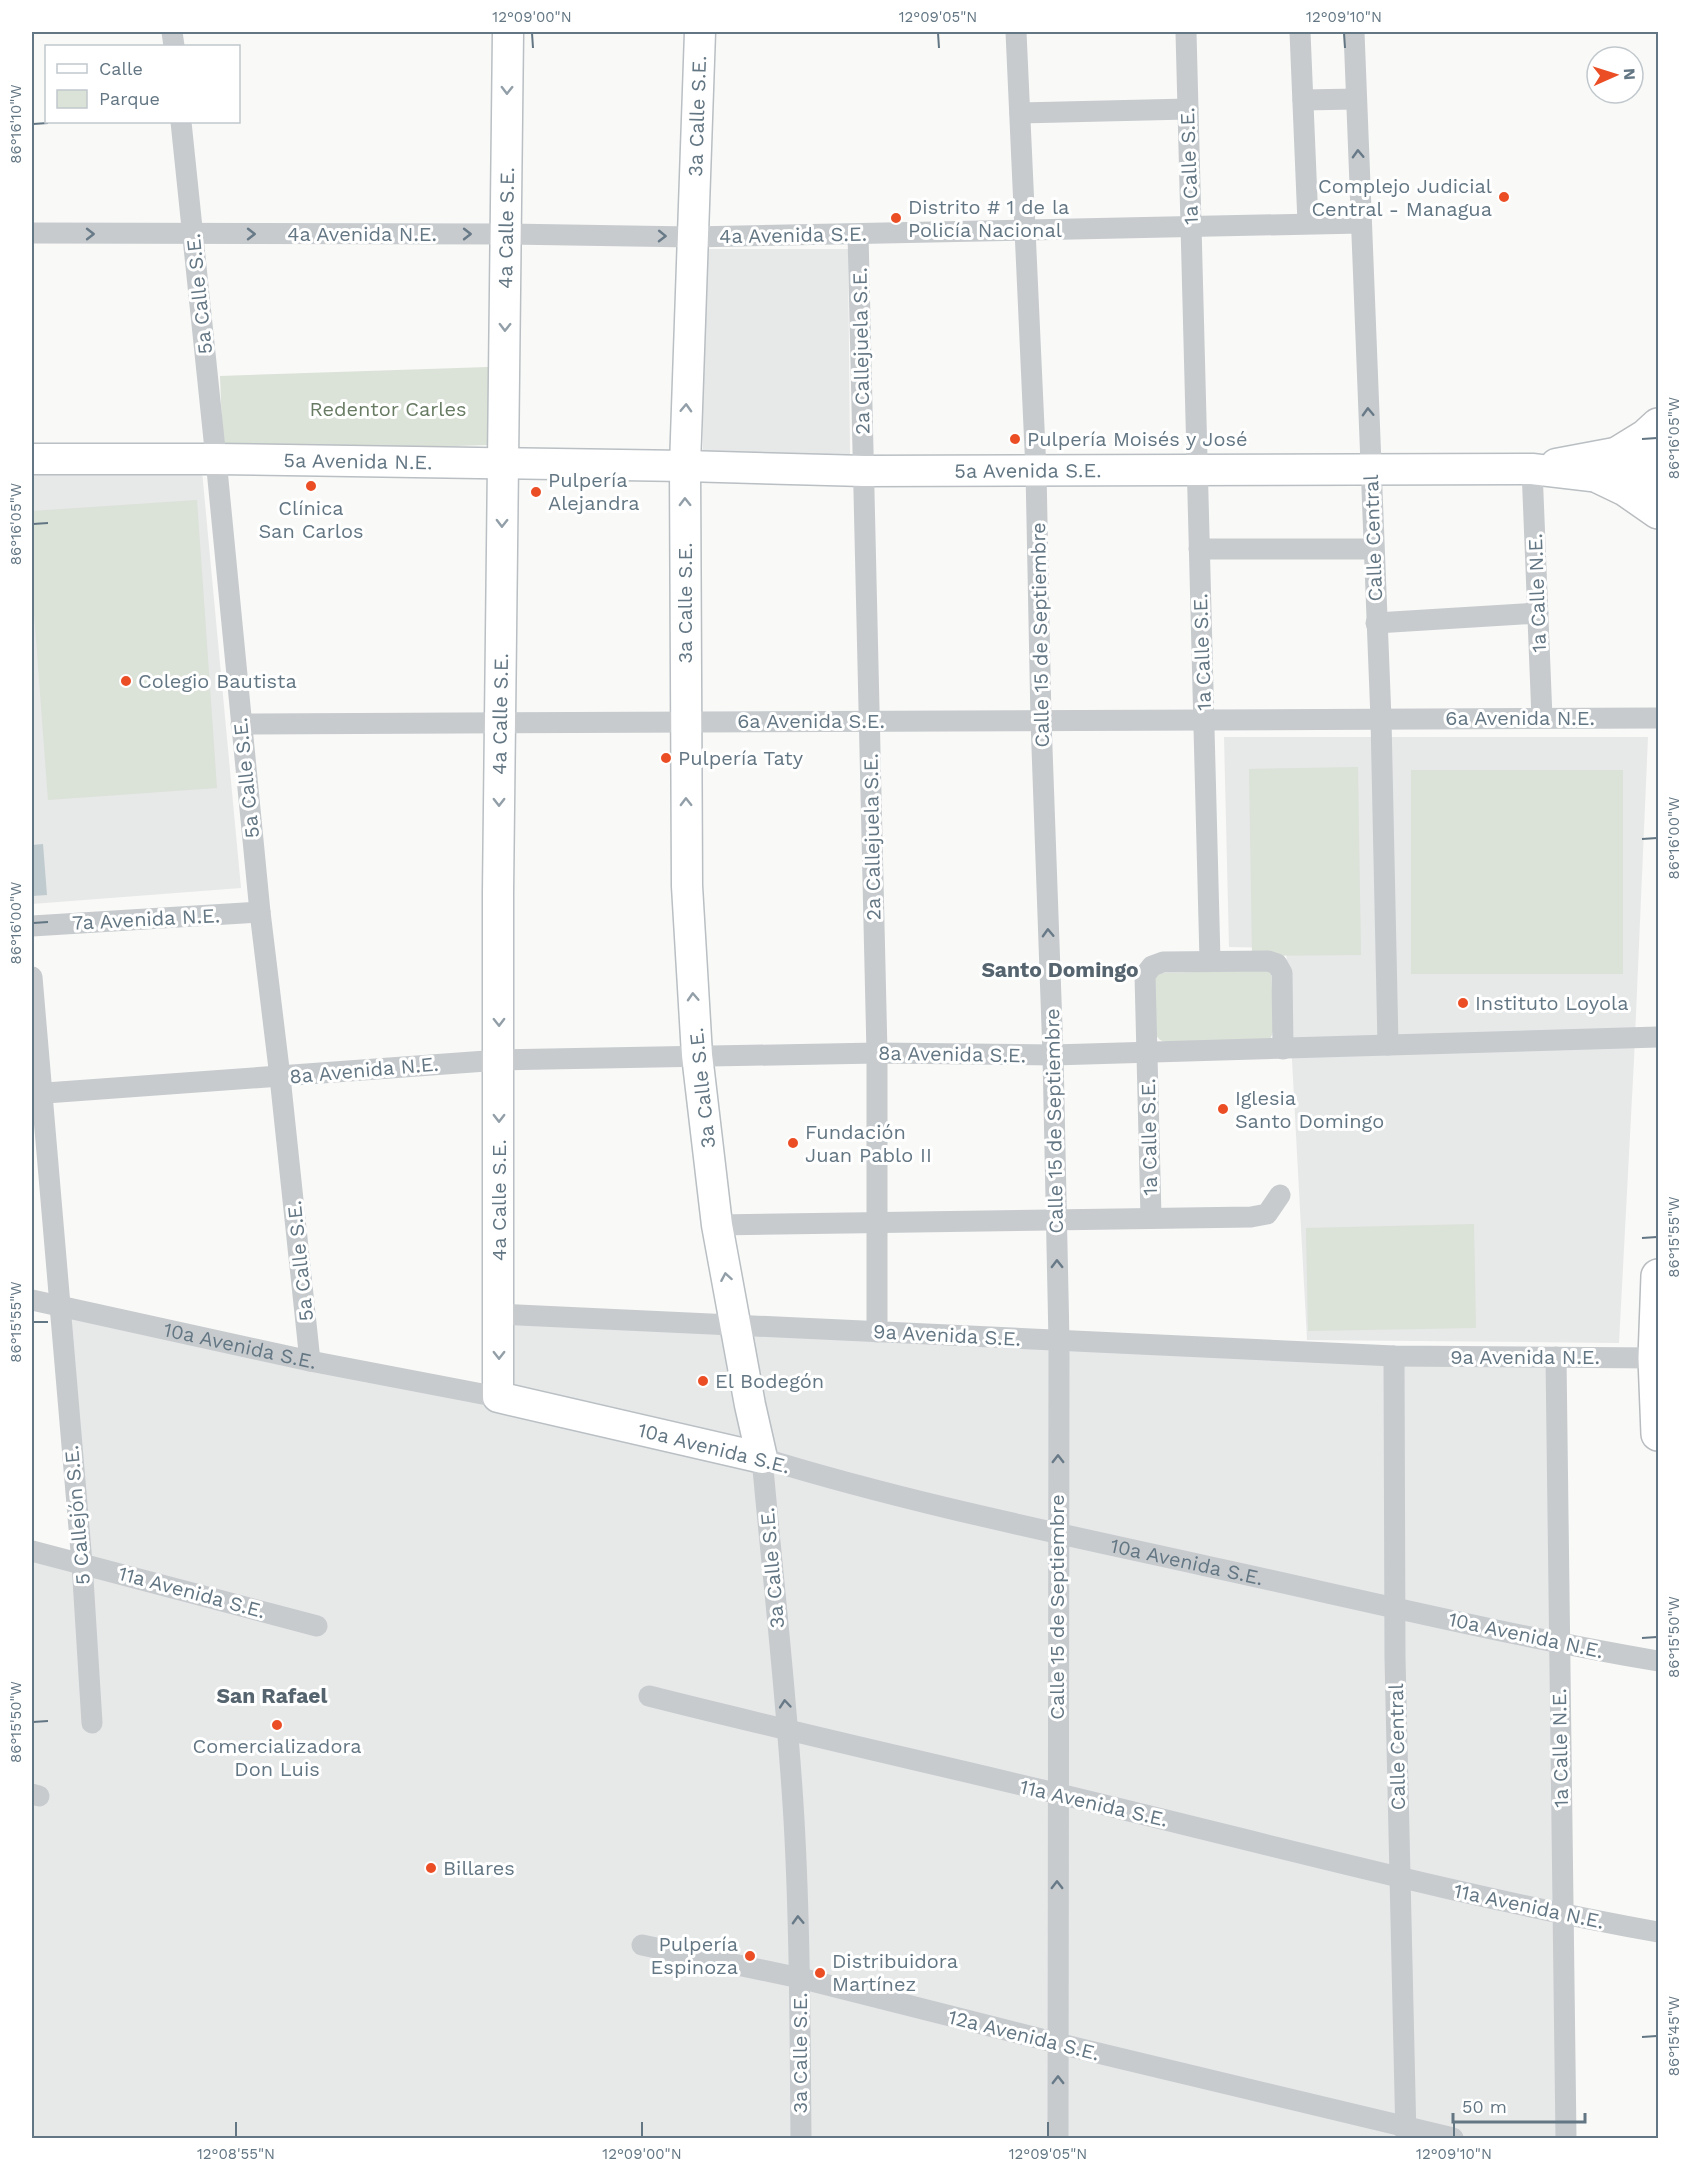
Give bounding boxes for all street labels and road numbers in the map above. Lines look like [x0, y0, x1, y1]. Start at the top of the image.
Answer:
street label: 3a Calle S.E. [683, 55, 711, 177]
street label: 1a Calle S.E. [1175, 107, 1203, 225]
street label: 4a Calle S.E. [493, 167, 519, 289]
street label: 4a Avenida N.E. [287, 222, 437, 246]
street label: 4a Avenida S.E. [719, 222, 867, 248]
street label: 5a Calle S.E. [181, 232, 217, 356]
street label: 2a Callejuela S.E. [848, 267, 874, 435]
street label: 5a Avenida N.E. [283, 448, 433, 474]
street label: 5a Avenida S.E. [954, 458, 1102, 483]
street label: Calle Central [1359, 474, 1387, 602]
street label: Calle 15 de Septiembre [1026, 522, 1054, 748]
street label: 1a Calle N.E. [1523, 533, 1551, 653]
street label: 3a Calle S.E. [673, 542, 697, 664]
street label: 1a Calle S.E. [1188, 593, 1216, 711]
street label: 4a Calle S.E. [487, 653, 513, 775]
street label: 6a Avenida N.E. [1445, 706, 1595, 730]
street label: 6a Avenida S.E. [737, 709, 885, 733]
street label: 5a Calle S.E. [228, 716, 264, 840]
street label: 2a Callejuela S.E. [859, 753, 885, 921]
street label: 7a Avenida N.E. [71, 903, 221, 935]
street label: Calle 15 de Septiembre [1040, 1008, 1068, 1234]
street label: 3a Calle S.E. [684, 1026, 720, 1150]
street label: 8a Avenida S.E. [878, 1041, 1026, 1067]
street label: 8a Avenida N.E. [288, 1052, 440, 1088]
street label: 1a Calle S.E. [1136, 1078, 1162, 1196]
street label: 4a Calle S.E. [487, 1139, 511, 1261]
street label: 5a Calle S.E. [282, 1199, 318, 1323]
street label: 10a Avenida S.E. [161, 1317, 318, 1374]
street label: 9a Avenida S.E. [873, 1319, 1021, 1351]
street label: 9a Avenida N.E. [1450, 1345, 1600, 1369]
street label: 10a Avenida S.E. [636, 1418, 792, 1478]
street label: 5 Callejón S.E. [59, 1444, 95, 1586]
street label: Calle 15 de Septiembre [1045, 1494, 1069, 1720]
street label: 3a Calle S.E. [755, 1507, 789, 1629]
street label: 10a Avenida S.E. [1108, 1533, 1266, 1590]
street label: 11a Avenida S.E. [116, 1561, 268, 1623]
street label: 10a Avenida N.E. [1446, 1607, 1606, 1663]
street label: Calle Central [1384, 1683, 1410, 1811]
street label: 1a Calle N.E. [1547, 1688, 1573, 1808]
street label: 11a Avenida S.E. [1018, 1774, 1170, 1832]
street label: 11a Avenida N.E. [1452, 1878, 1606, 1934]
street label: 3a Calle S.E. [788, 1992, 812, 2114]
street label: 12a Avenida S.E. [946, 2005, 1102, 2065]

